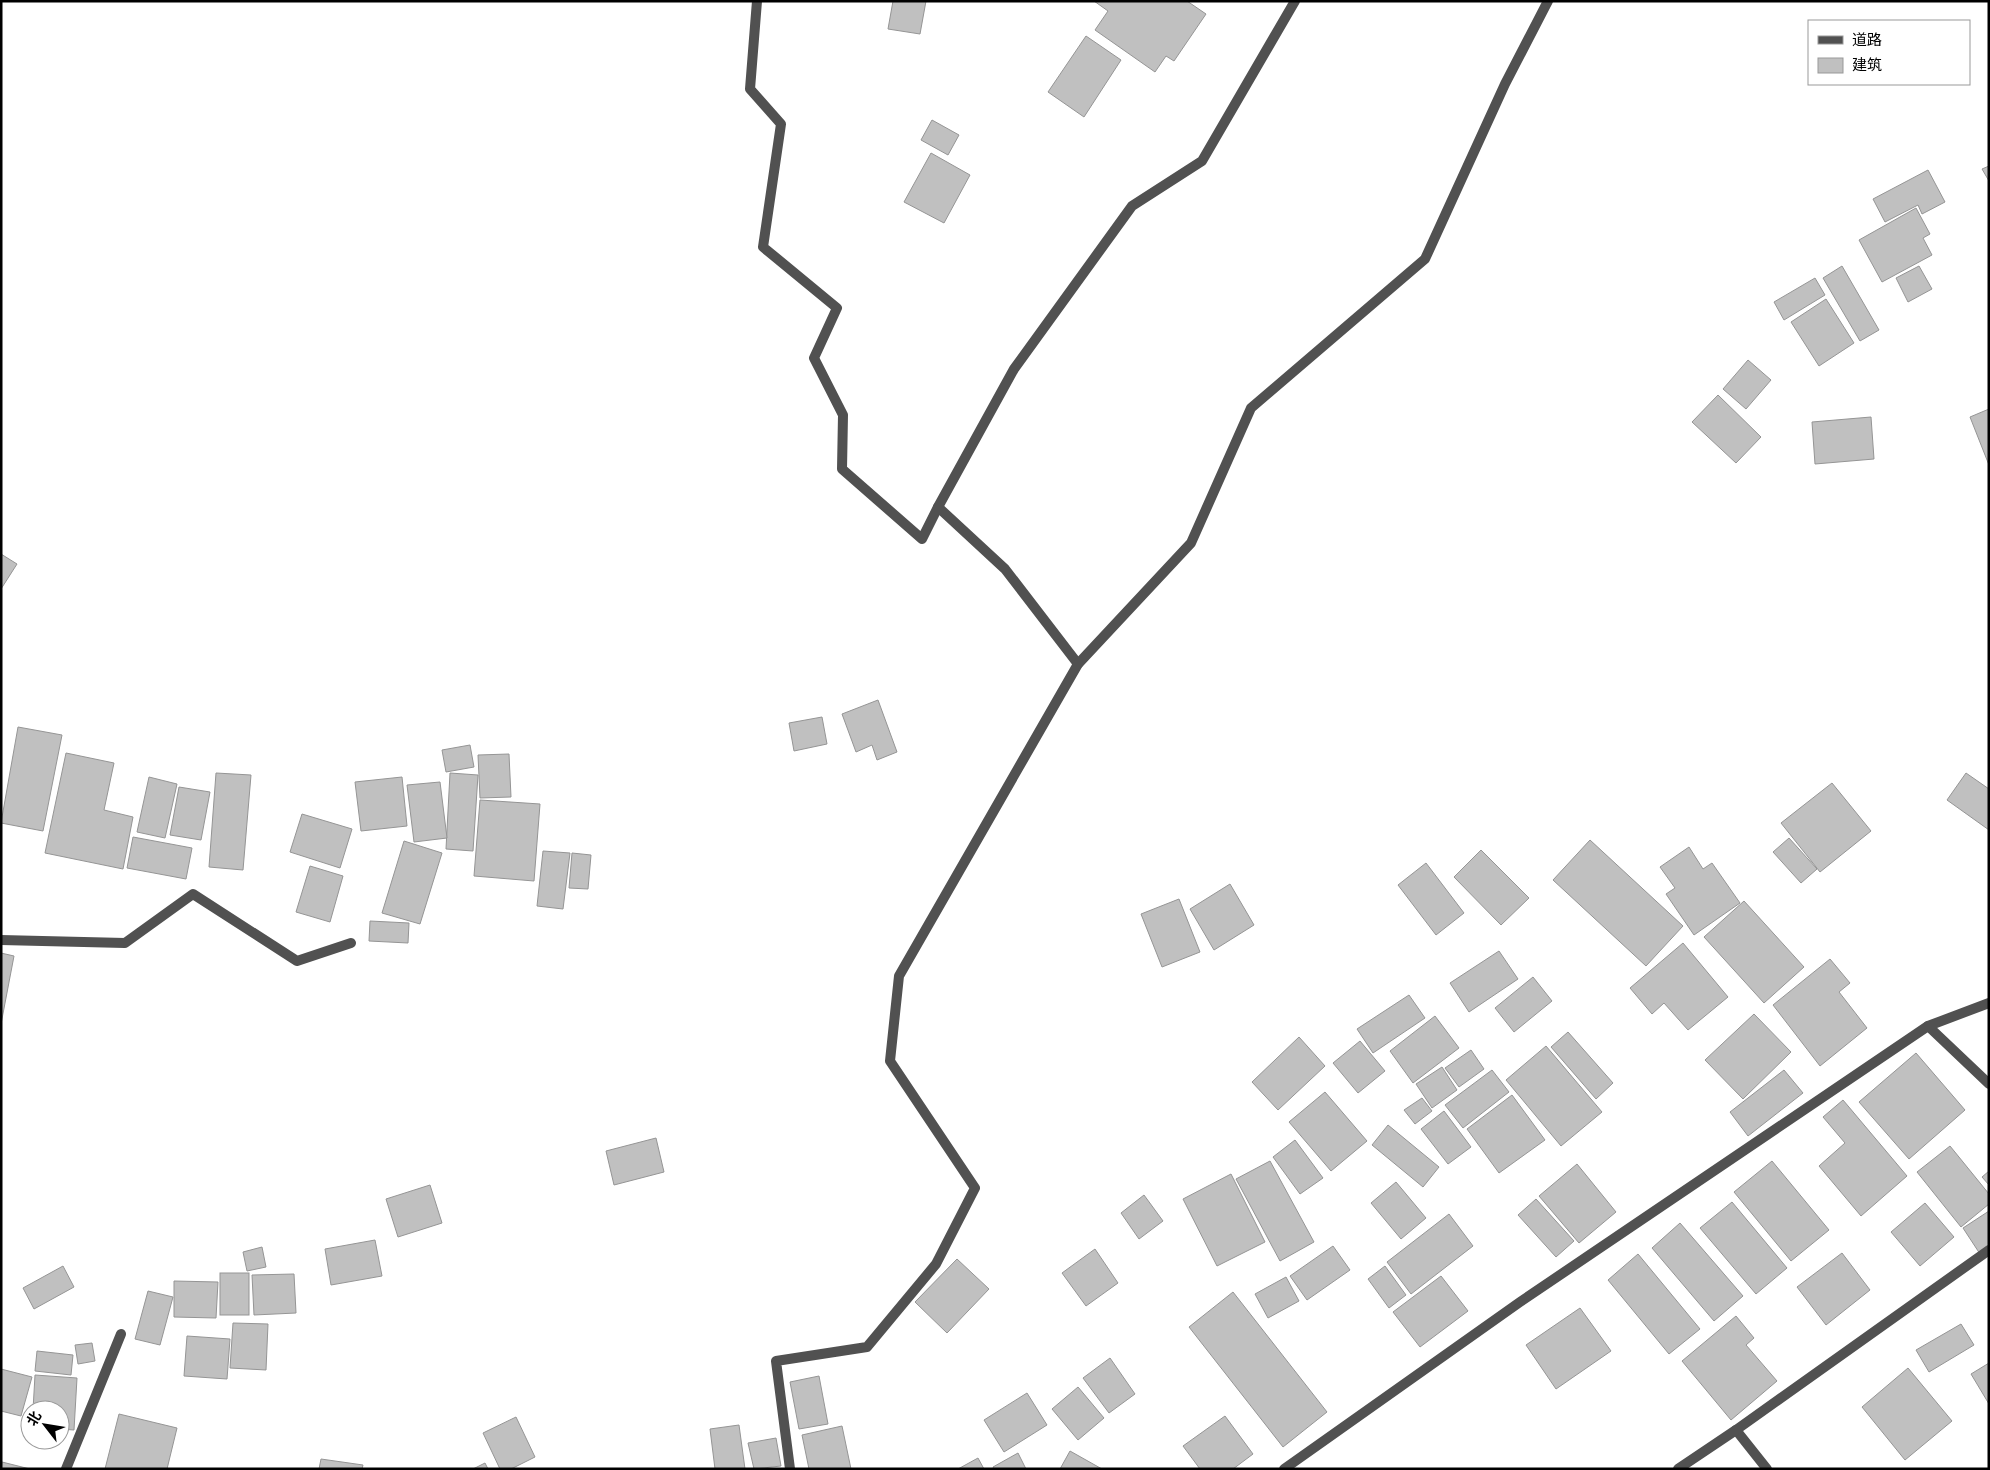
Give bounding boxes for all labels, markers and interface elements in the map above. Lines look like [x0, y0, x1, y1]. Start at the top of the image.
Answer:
legend [1808, 20, 1970, 85]
text: 道路 [1852, 30, 1882, 50]
text: 建筑 [1852, 55, 1882, 75]
north arrow [20, 1400, 70, 1450]
text: 北 [23, 1408, 45, 1429]

